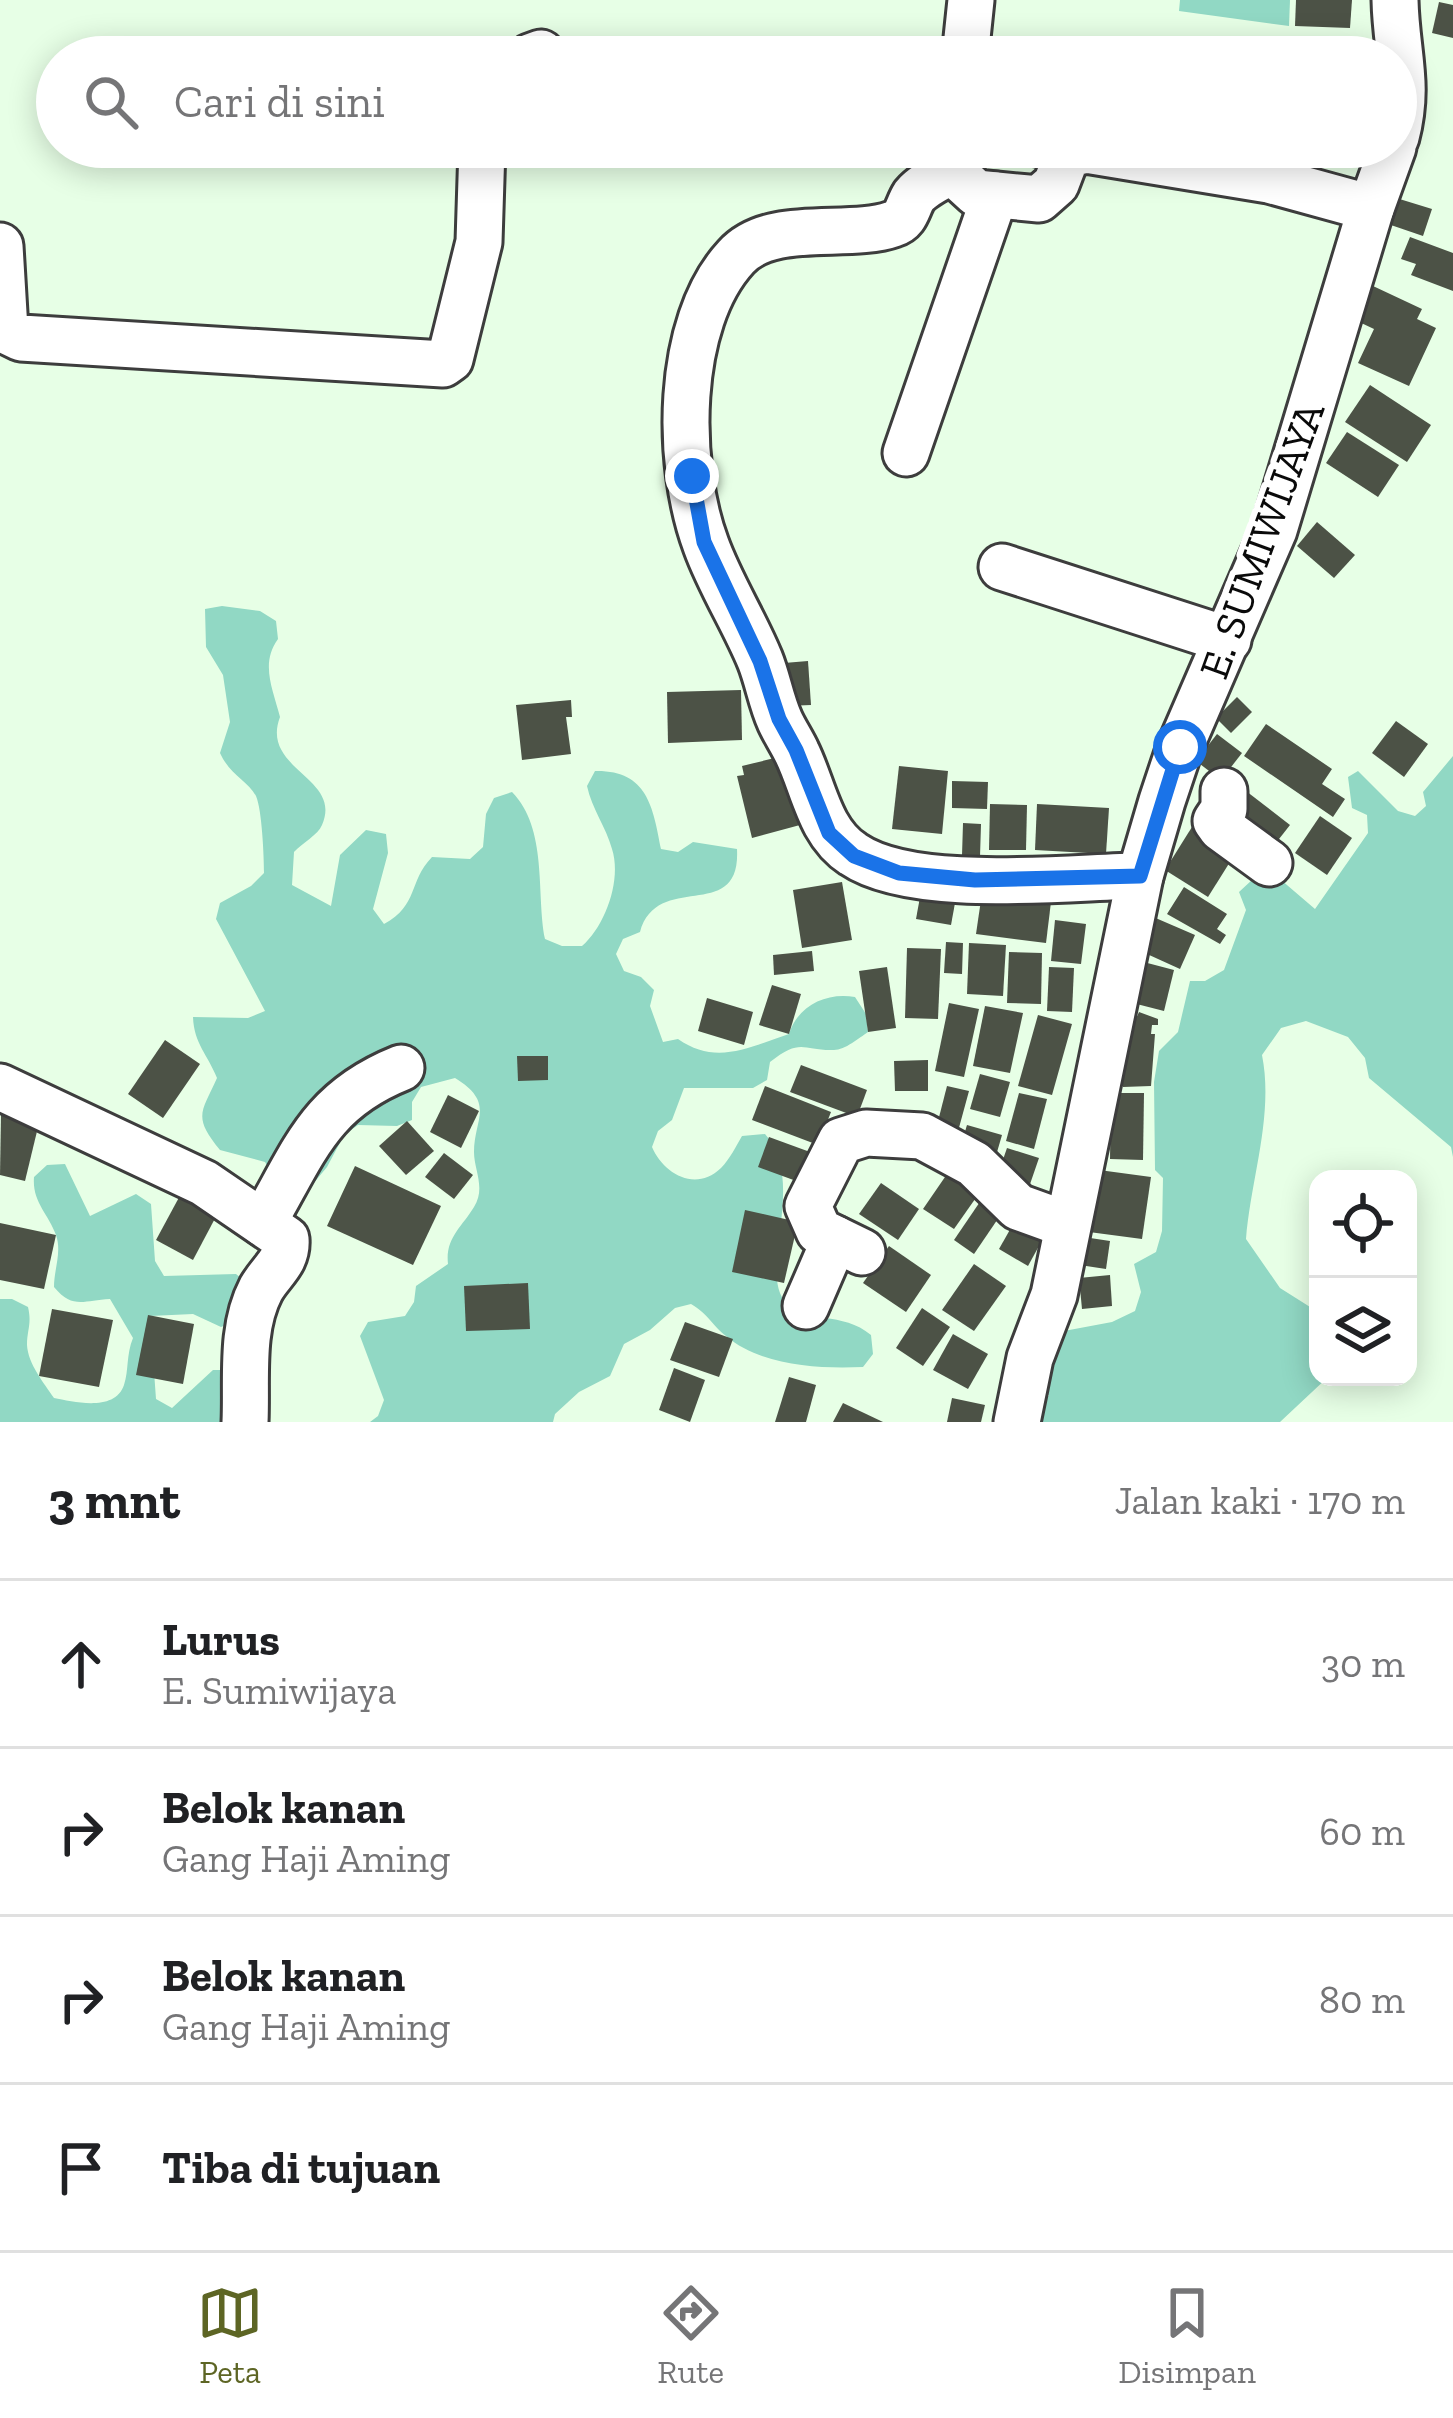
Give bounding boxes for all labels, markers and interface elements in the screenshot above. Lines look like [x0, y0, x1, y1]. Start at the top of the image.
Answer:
search box [36, 36, 1417, 168]
icon: search [78, 69, 144, 135]
text: Cari di sini [174, 75, 385, 129]
street label: E. SUMIWIJAYA [1188, 394, 1335, 685]
route end [665, 449, 719, 503]
route start [1153, 720, 1207, 774]
map controls [1309, 1170, 1417, 1386]
button: locate [1309, 1170, 1417, 1278]
button: layers [1309, 1278, 1417, 1386]
text: 3 mnt [48, 1470, 180, 1531]
text: Jalan kaki · 170 m [1115, 1477, 1405, 1524]
text: Lurus [162, 1613, 280, 1667]
icon: ahead [48, 1631, 114, 1697]
text: 30 m [1321, 1640, 1405, 1687]
text: E. Sumiwijaya [162, 1667, 396, 1714]
text: Belok kanan [162, 1781, 405, 1835]
icon: right [48, 1799, 114, 1865]
text: 60 m [1319, 1808, 1405, 1855]
text: Gang Haji Aming [162, 1835, 450, 1882]
text: Belok kanan [162, 1949, 405, 2003]
icon: right [48, 1967, 114, 2033]
text: 80 m [1319, 1976, 1405, 2023]
text: Gang Haji Aming [162, 2003, 450, 2050]
icon: arrive [48, 2135, 114, 2201]
text: Tiba di tujuan [162, 2141, 440, 2195]
tab: Peta [197, 2280, 263, 2391]
tab: Rute [657, 2280, 724, 2391]
tab: Disimpan [1118, 2280, 1256, 2391]

